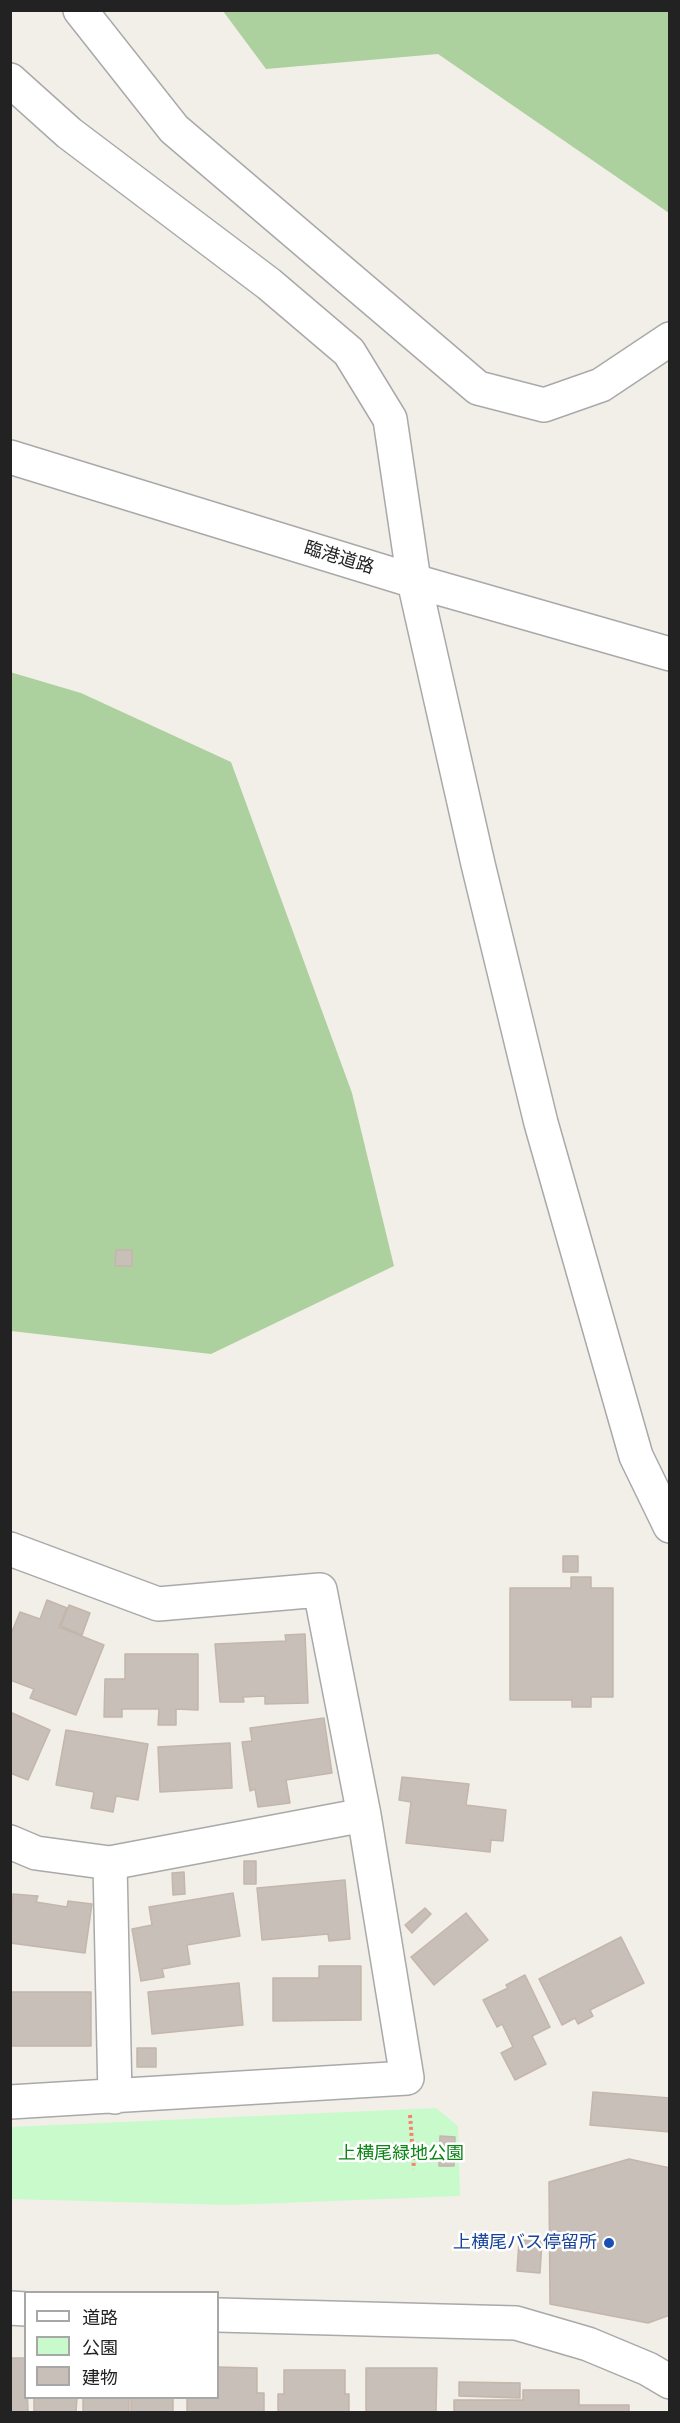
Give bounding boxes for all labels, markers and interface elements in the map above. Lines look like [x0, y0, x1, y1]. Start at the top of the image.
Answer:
street label: 臨港道路 [301, 537, 377, 579]
park label: 上横尾緑地公園 [338, 2143, 464, 2165]
place label: 上横尾バス停留所 [453, 2232, 597, 2254]
marker: 上横尾バス停留所 [602, 2236, 616, 2250]
legend [24, 2291, 219, 2399]
text: 道路 [82, 2306, 118, 2329]
text: 公園 [82, 2336, 118, 2359]
text: 建物 [82, 2366, 118, 2389]

